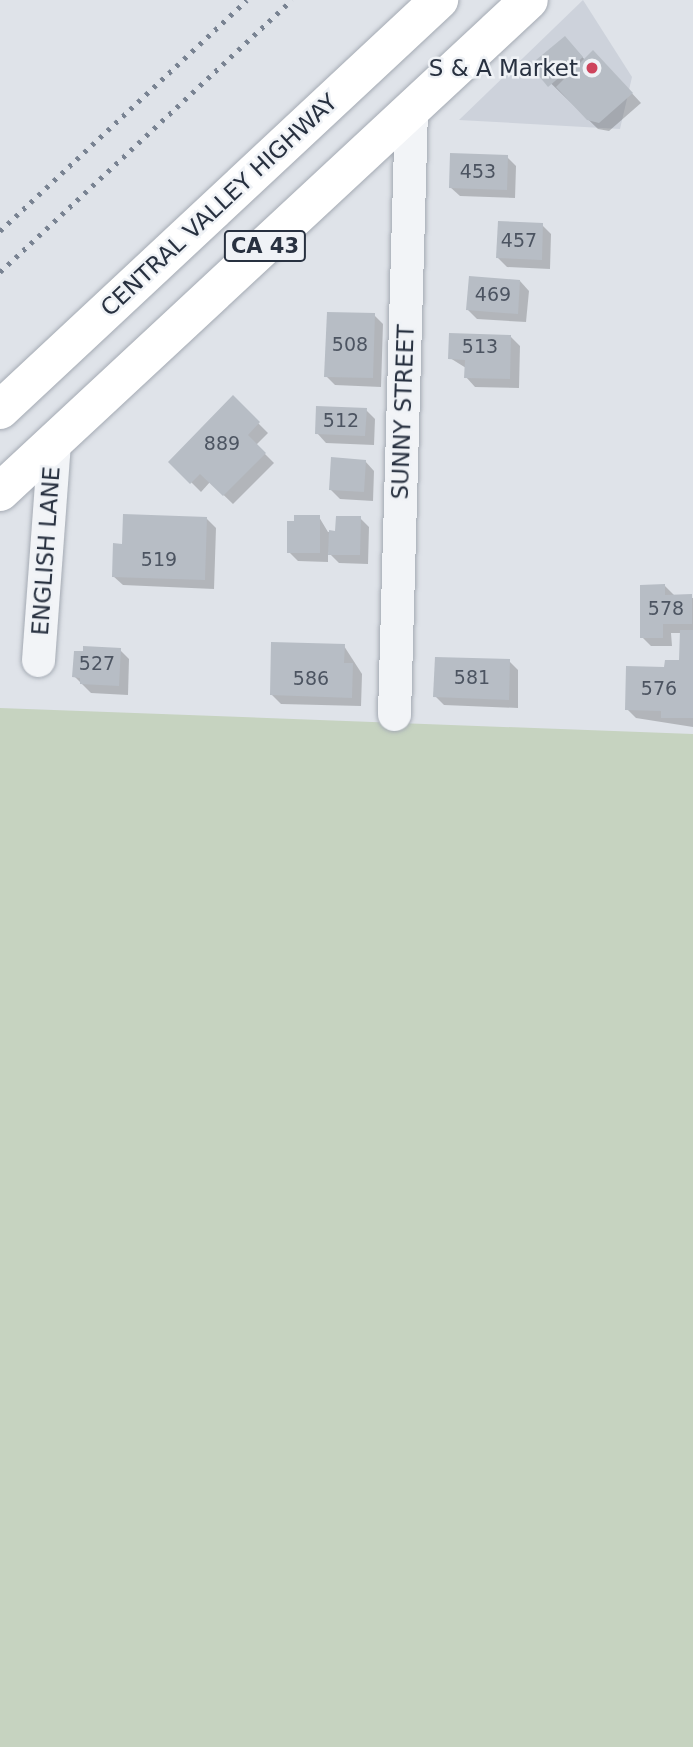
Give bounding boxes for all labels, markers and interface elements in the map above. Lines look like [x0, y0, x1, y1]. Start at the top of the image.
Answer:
place label: S & A Market [429, 54, 578, 82]
marker: S & A Market [584, 60, 600, 76]
street label: CENTRAL VALLEY HIGHWAY [95, 88, 343, 322]
house number: 453 [460, 161, 496, 183]
road number: CA 43 [223, 229, 307, 264]
house number: 457 [501, 230, 537, 252]
house number: 469 [475, 284, 511, 306]
street label: SUNNY STREET [386, 324, 420, 500]
house number: 508 [332, 334, 368, 356]
house number: 513 [462, 336, 498, 358]
house number: 512 [323, 410, 359, 432]
house number: 889 [204, 433, 240, 455]
street label: ENGLISH LANE [26, 466, 66, 636]
house number: 519 [141, 549, 177, 571]
house number: 578 [648, 598, 684, 620]
house number: 527 [79, 653, 115, 675]
house number: 581 [454, 667, 490, 689]
house number: 586 [293, 668, 329, 690]
house number: 576 [641, 678, 677, 700]

